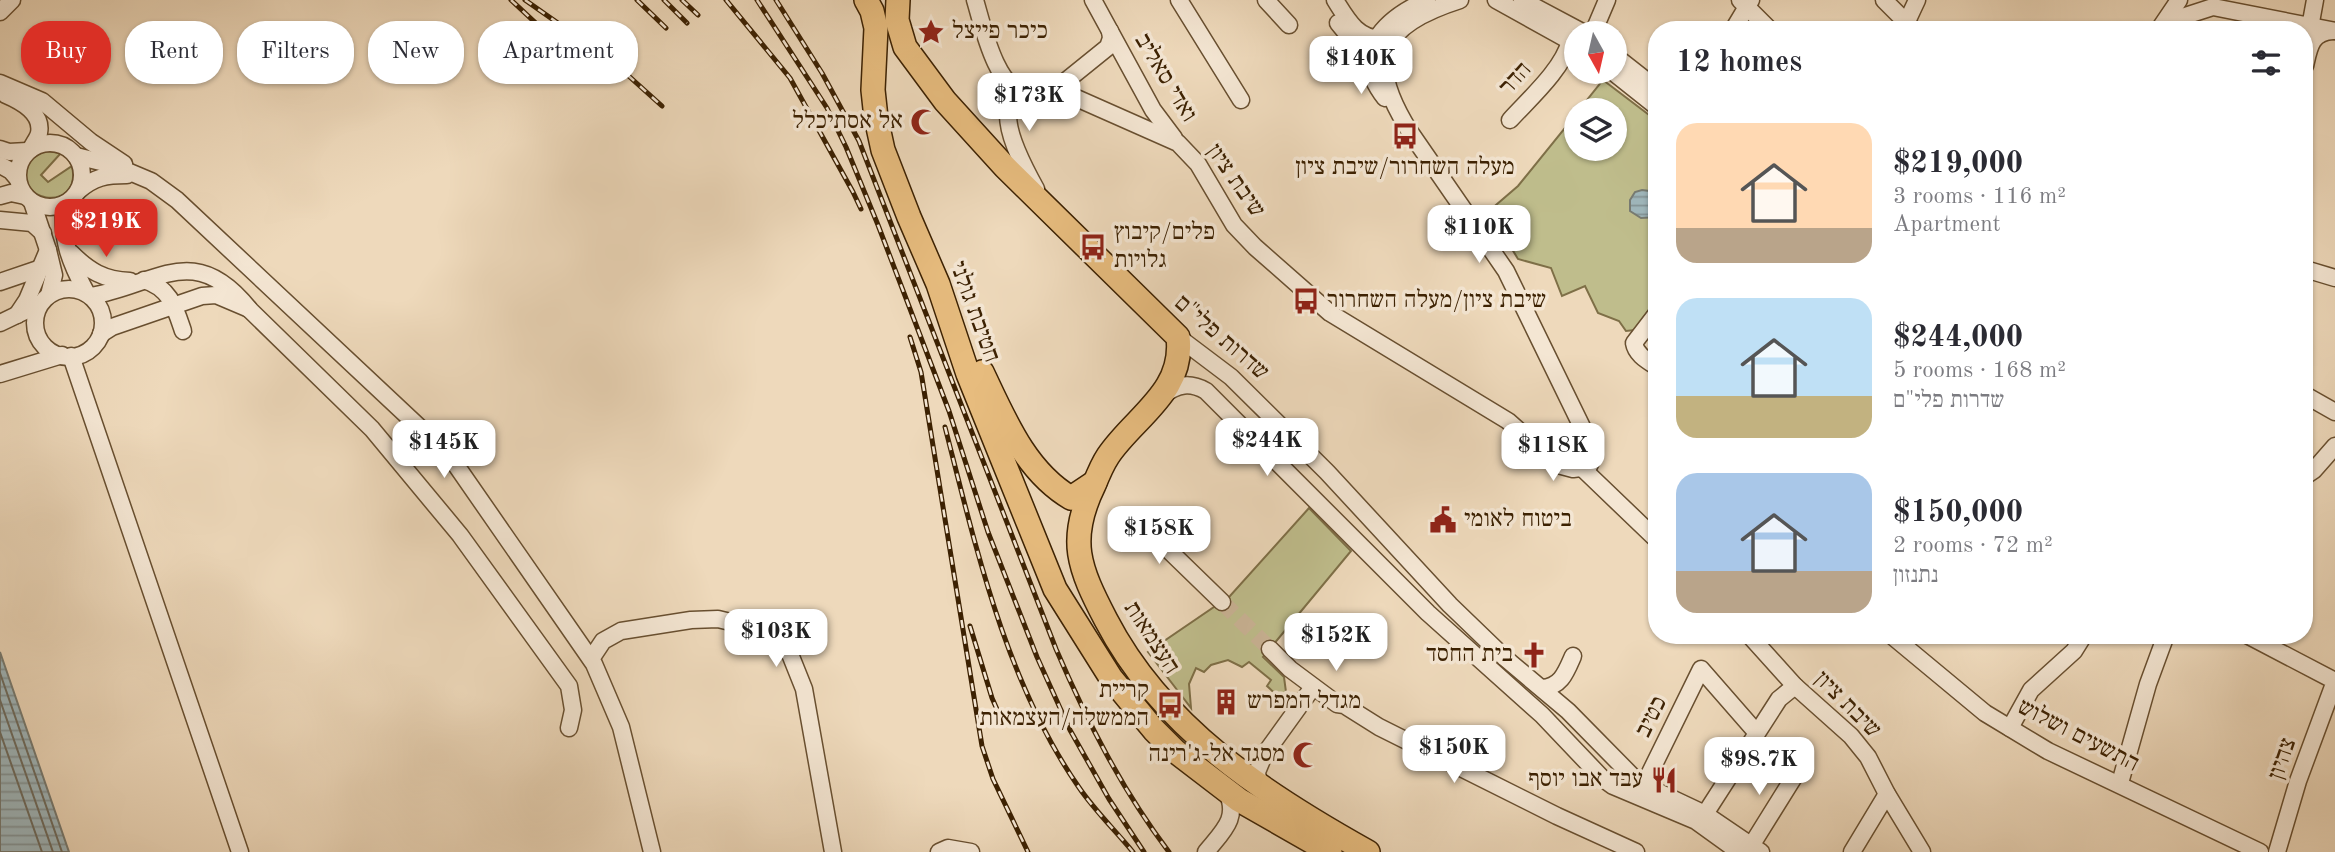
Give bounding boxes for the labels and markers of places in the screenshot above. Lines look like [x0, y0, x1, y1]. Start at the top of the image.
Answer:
place icon: כיכר פייצל [916, 17, 946, 47]
place label: כיכר פייצל [952, 18, 1048, 44]
pin: $140K [1312, 36, 1410, 96]
pin: $173K [980, 74, 1078, 133]
mosque icon: אל אסתיכלל [909, 107, 939, 137]
place label: אל אסתיכלל [792, 108, 903, 134]
bus stop icon: מעלה השחרור/שיבת ציון [1390, 121, 1420, 151]
place label: מעלה השחרור/שיבת ציון [1295, 154, 1515, 180]
pin: $219K [57, 200, 155, 259]
pin: $110K [1430, 205, 1528, 265]
place label: פלים/קיבוץ גלויות [1114, 219, 1215, 273]
bus stop icon: פלים/קיבוץ גלויות [1078, 232, 1108, 262]
bus stop icon: שיבת ציון/מעלה השחרור [1291, 286, 1321, 316]
place label: שיבת ציון/מעלה השחרור [1327, 287, 1546, 313]
pin: $244K [1218, 419, 1316, 478]
pin: $145K [395, 420, 493, 480]
pin: $118K [1504, 424, 1602, 483]
public building icon: ביטוח לאומי [1428, 505, 1458, 535]
pin: $158K [1110, 506, 1208, 566]
place label: ביטוח לאומי [1464, 506, 1572, 532]
pin: $103K [727, 610, 825, 669]
pin: $152K [1287, 614, 1385, 673]
church icon: בית החסד [1519, 640, 1549, 670]
place label: בית החסד [1426, 643, 1513, 667]
place label: קריית הממשלה/העצמאות [979, 679, 1149, 731]
building icon: מגדל המפרש [1211, 687, 1241, 717]
place label: מגדל המפרש [1247, 688, 1361, 714]
bus stop icon: קריית הממשלה/העצמאות [1155, 690, 1185, 720]
pin: $150K [1405, 726, 1503, 785]
pin: $98.7K [1702, 738, 1816, 797]
mosque icon: מסגד אל-ג'רינה [1291, 740, 1321, 770]
place label: מסגד אל-ג'רינה [1148, 741, 1285, 767]
restaurant icon: עבד אבו יוסף [1649, 765, 1679, 795]
place label: עבד אבו יוסף [1528, 768, 1643, 792]

